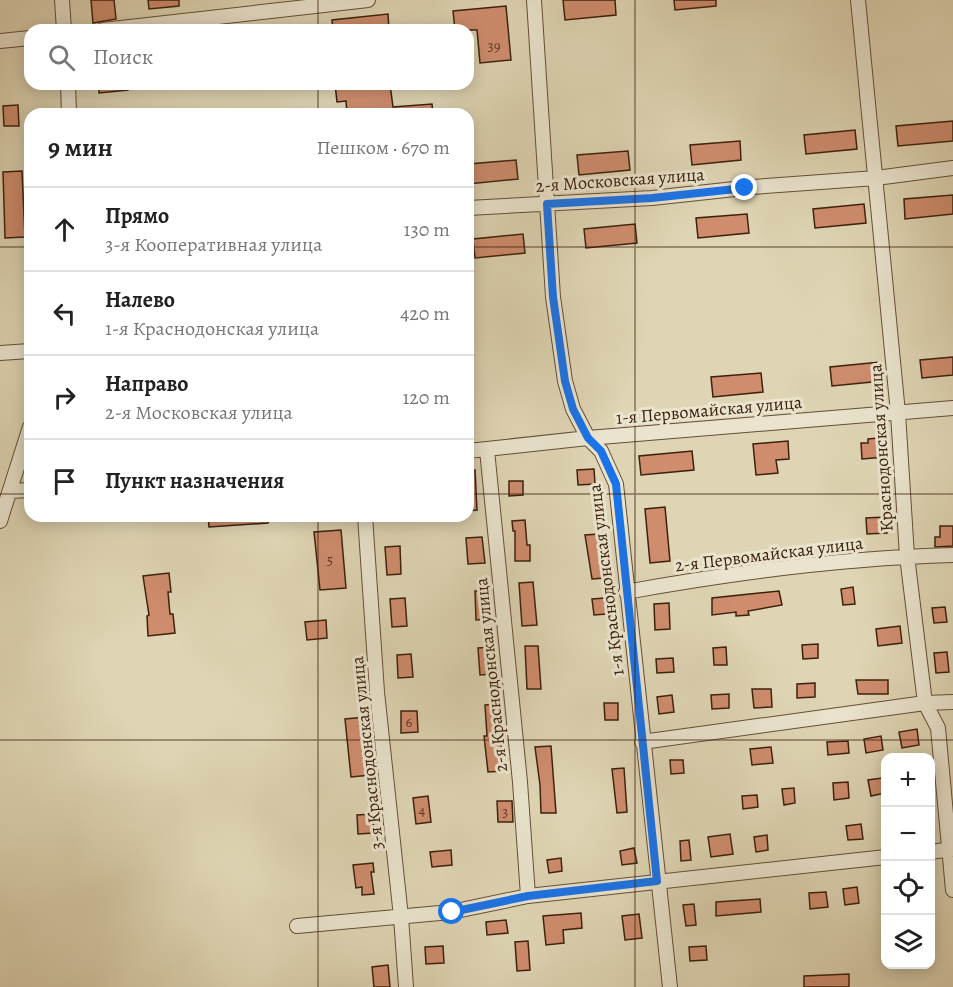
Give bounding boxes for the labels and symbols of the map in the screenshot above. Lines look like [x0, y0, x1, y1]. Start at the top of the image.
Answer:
house number: 39 [487, 36, 501, 56]
street label: 2-я Московская улица [535, 162, 706, 198]
route end [731, 174, 757, 200]
street label: Краснодонская улица [863, 363, 899, 533]
street label: 1-я Первомайская улица [615, 390, 804, 430]
street label: 1-я Краснодонская улица [582, 482, 630, 677]
street label: 2-я Первомайская улица [674, 530, 865, 577]
house number: 5 [327, 550, 333, 570]
street label: 2-я Краснодонская улица [469, 576, 513, 773]
street label: 3-я Краснодонская улица [345, 654, 389, 851]
house number: 6 [406, 712, 413, 732]
house number: 4 [419, 800, 426, 820]
house number: 3 [502, 802, 508, 822]
route start [438, 898, 464, 924]

